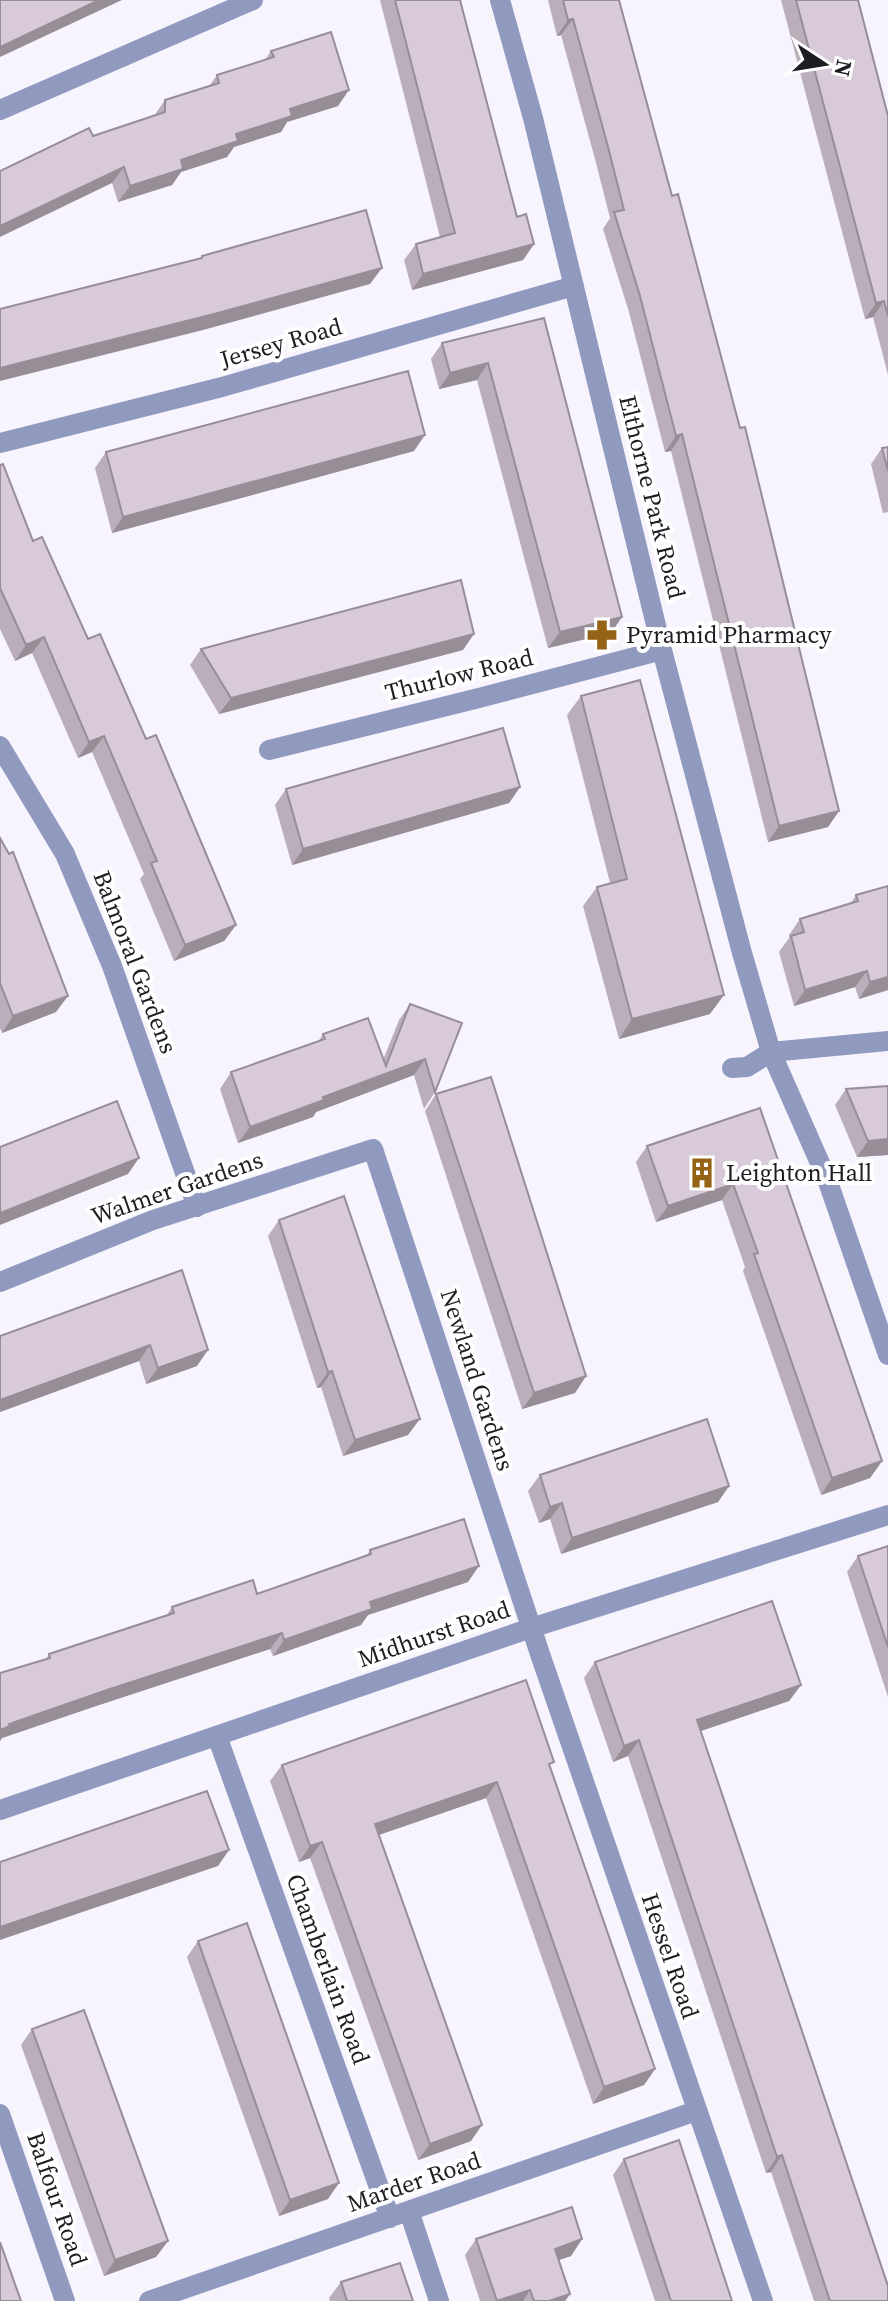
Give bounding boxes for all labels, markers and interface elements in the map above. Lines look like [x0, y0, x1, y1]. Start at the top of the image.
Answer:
north arrow [784, 24, 864, 104]
text: N [827, 57, 860, 79]
street label: Jersey Road [215, 309, 346, 376]
street label: Elthorne Park Road [611, 392, 694, 603]
pharmacy icon: Pyramid Pharmacy [585, 618, 619, 652]
place label: Pyramid Pharmacy [626, 618, 832, 651]
street label: Thurlow Road [381, 640, 537, 709]
street label: Balmoral Gardens [85, 866, 186, 1058]
street label: Walmer Gardens [87, 1143, 267, 1232]
building icon: Leighton Hall [685, 1156, 719, 1190]
place label: Leighton Hall [726, 1156, 872, 1189]
street label: Newland Gardens [433, 1285, 522, 1475]
street label: Midhurst Road [353, 1592, 515, 1675]
street label: Chamberlain Road [279, 1869, 378, 2069]
street label: Hessel Road [634, 1889, 707, 2023]
street label: Balfour Road [19, 2127, 96, 2271]
street label: Marder Road [343, 2143, 485, 2220]

